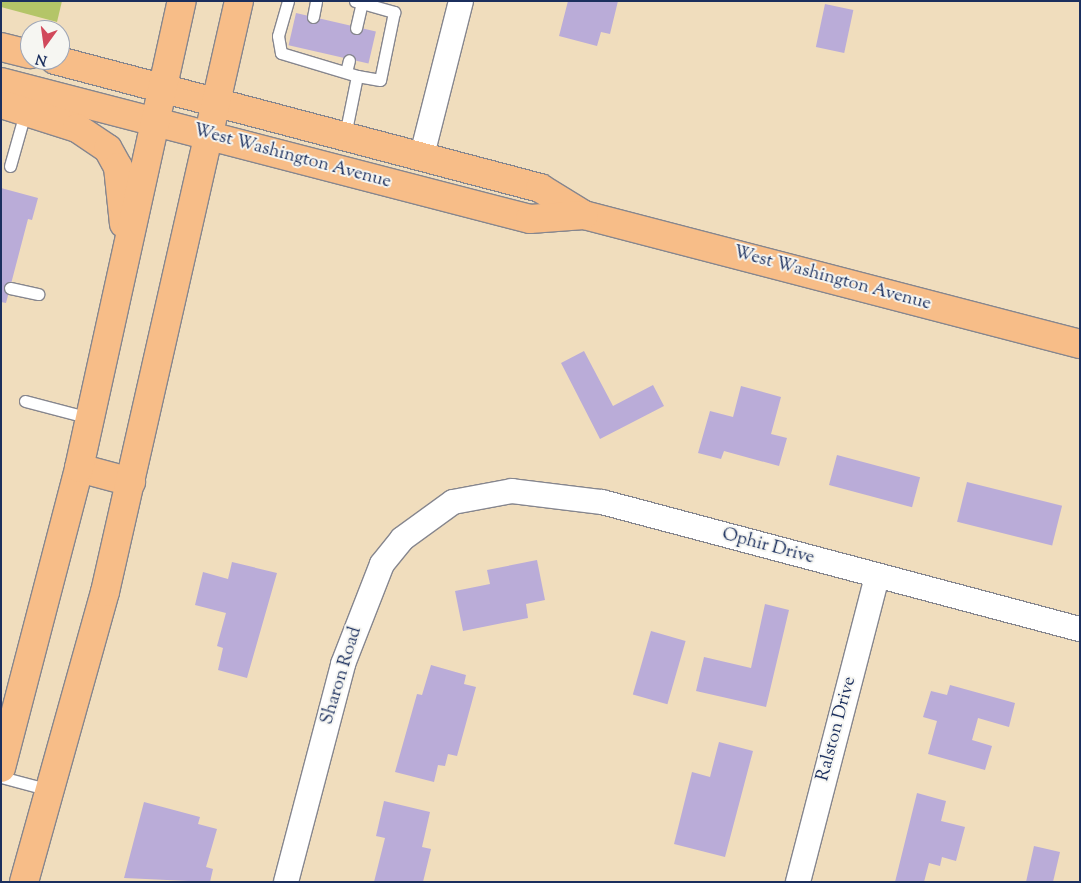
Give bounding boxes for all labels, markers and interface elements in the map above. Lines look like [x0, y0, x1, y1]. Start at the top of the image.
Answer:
north arrow [20, 20, 70, 70]
text: N [34, 48, 49, 70]
street label: West Washington Avenue [191, 120, 393, 194]
street label: West Washington Avenue [731, 242, 933, 316]
street label: Ophir Drive [719, 524, 817, 570]
street label: Sharon Road [317, 625, 367, 727]
street label: Ralston Drive [813, 674, 861, 784]

